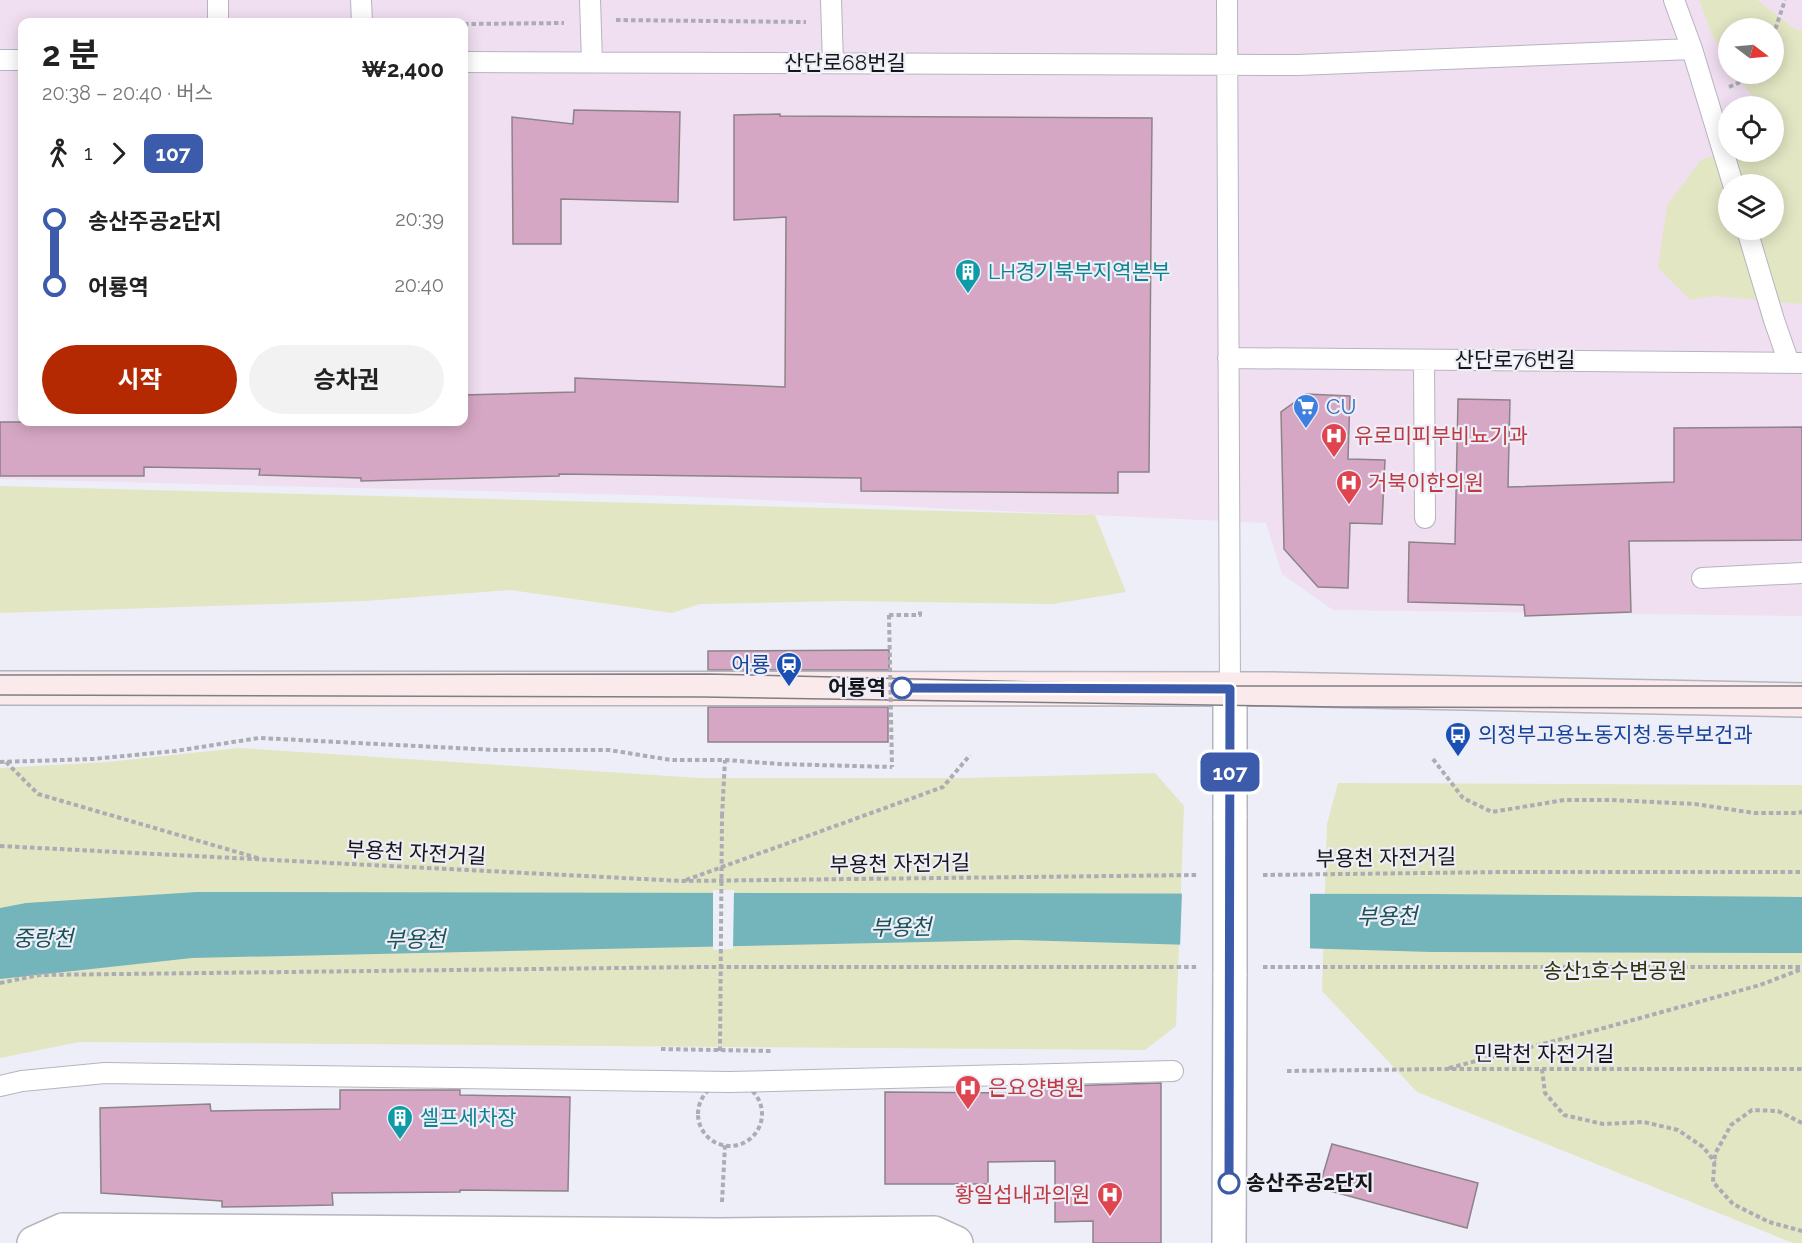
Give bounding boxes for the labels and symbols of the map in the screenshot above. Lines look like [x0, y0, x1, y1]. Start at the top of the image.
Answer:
north arrow [1718, 18, 1784, 84]
street label: 산단로68번길 [784, 50, 906, 75]
building icon: LH경기북부지역본부 [953, 257, 983, 295]
place label: LH경기북부지역본부 [988, 259, 1170, 284]
street label: 산단로76번길 [1455, 347, 1575, 372]
supermarket icon: CU [1291, 392, 1321, 430]
place label: CU [1326, 394, 1356, 419]
hospital icon: 유로미피부비뇨기과 [1319, 421, 1349, 459]
place label: 유로미피부비뇨기과 [1354, 423, 1528, 448]
hospital icon: 거북이한의원 [1334, 468, 1364, 506]
place label: 거북이한의원 [1368, 470, 1484, 495]
station icon: 어룡 [774, 650, 804, 688]
place label: 어룡 [731, 652, 770, 677]
place label: 어룡역 [828, 675, 886, 700]
marker: 어룡역 [891, 677, 913, 699]
bus stop icon: 의정부고용노동지청.동부보건과 [1443, 720, 1473, 758]
place label: 의정부고용노동지청.동부보건과 [1478, 722, 1752, 747]
line badge: 107 [1196, 752, 1264, 792]
street label: 부용천 자전거길 [345, 836, 487, 869]
street label: 부용천 자전거길 [1315, 844, 1457, 871]
street label: 부용천 자전거길 [829, 850, 971, 877]
water label: 부용천 [1356, 902, 1420, 930]
water label: 부용천 [870, 913, 934, 941]
water label: 중랑천 [13, 925, 76, 951]
water label: 부용천 [384, 925, 448, 953]
park label: 송산1호수변공원 [1543, 958, 1687, 983]
street label: 민락천 자전거길 [1474, 1041, 1614, 1066]
hospital icon: 은요양병원 [953, 1073, 983, 1111]
place label: 은요양병원 [988, 1075, 1085, 1100]
building icon: 셀프세차장 [385, 1103, 415, 1141]
place label: 셀프세차장 [420, 1105, 517, 1130]
place label: 송산주공2단지 [1246, 1170, 1374, 1195]
marker: 송산주공2단지 [1218, 1172, 1240, 1194]
hospital icon: 황일섭내과의원 [1095, 1180, 1125, 1218]
place label: 황일섭내과의원 [955, 1182, 1090, 1207]

